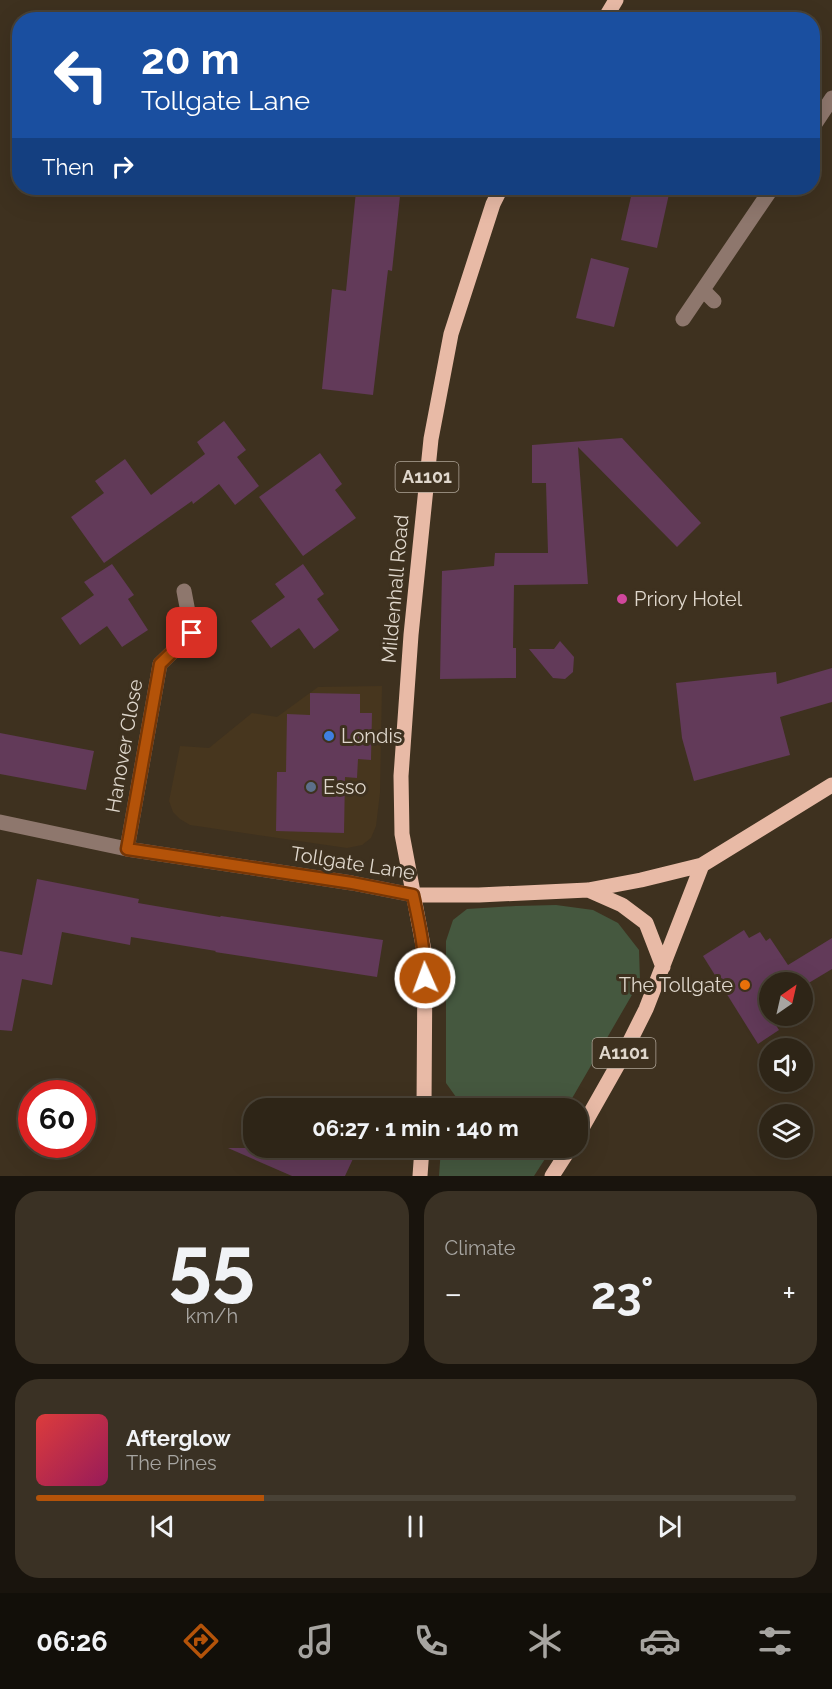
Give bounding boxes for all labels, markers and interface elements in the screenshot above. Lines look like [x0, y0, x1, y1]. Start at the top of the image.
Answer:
text: 20 m [141, 35, 240, 84]
icon: left [42, 36, 120, 114]
text: Tollgate Lane [141, 85, 310, 116]
icon: right [106, 150, 139, 183]
text: Then [42, 154, 94, 180]
road number: A1101 [396, 462, 458, 492]
street label: Mildenhall Road [377, 514, 413, 664]
place label: Priory Hotel [634, 587, 743, 611]
marker: Priory Hotel [615, 592, 629, 606]
pin [166, 607, 217, 658]
icon: arrive [175, 616, 208, 649]
street label: Hanover Close [100, 677, 148, 815]
place label: Londis [341, 724, 402, 748]
marker: Londis [322, 729, 336, 743]
place label: Esso [323, 775, 366, 799]
marker: Esso [304, 780, 318, 794]
street label: Tollgate Lane [289, 841, 417, 885]
position arrow [393, 946, 457, 1010]
north arrow [759, 972, 813, 1026]
map controls [759, 972, 813, 1158]
place label: The Tollgate [619, 973, 733, 997]
marker: The Tollgate [738, 978, 752, 992]
road number: A1101 [592, 1038, 656, 1068]
button: sound [759, 1038, 813, 1092]
speed limit sign: 60 [18, 1080, 96, 1158]
button: layers [759, 1104, 813, 1158]
text: 06:27 · 1 min · 140 m [312, 1115, 519, 1141]
text: 55 [169, 1219, 255, 1310]
text: Climate [445, 1236, 516, 1260]
text: 23° [591, 1267, 654, 1320]
text: − [445, 1274, 462, 1313]
text: + [782, 1274, 796, 1313]
text: km/h [185, 1304, 238, 1328]
text: Afterglow [126, 1425, 231, 1451]
text: The Pines [126, 1451, 217, 1475]
icon: previous [146, 1510, 179, 1543]
icon: pause [399, 1510, 432, 1543]
icon: next [653, 1510, 686, 1543]
icon: directions [180, 1620, 222, 1662]
icon: music [295, 1620, 337, 1662]
icon: phone [410, 1620, 452, 1662]
icon: climate [524, 1620, 566, 1662]
icon: car [639, 1620, 681, 1662]
icon: filters [754, 1620, 796, 1662]
text: 06:26 [36, 1626, 108, 1657]

